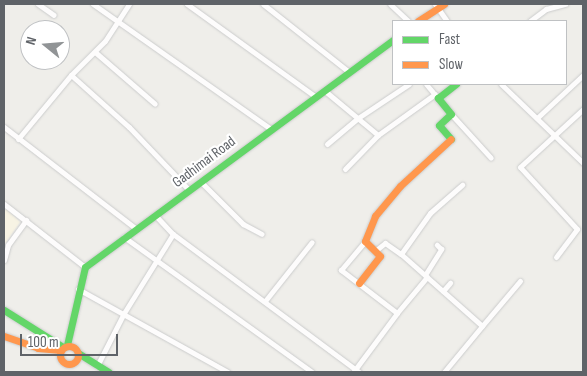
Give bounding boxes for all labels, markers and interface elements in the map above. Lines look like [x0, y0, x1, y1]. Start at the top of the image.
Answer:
north arrow [20, 20, 70, 70]
legend [392, 20, 567, 85]
text: Fast [439, 30, 460, 49]
text: N [22, 35, 40, 47]
text: Slow [439, 55, 463, 74]
street label: Gadhimai Road [169, 132, 239, 192]
scale bar [22, 324, 120, 356]
text: 100 m [28, 333, 59, 352]

